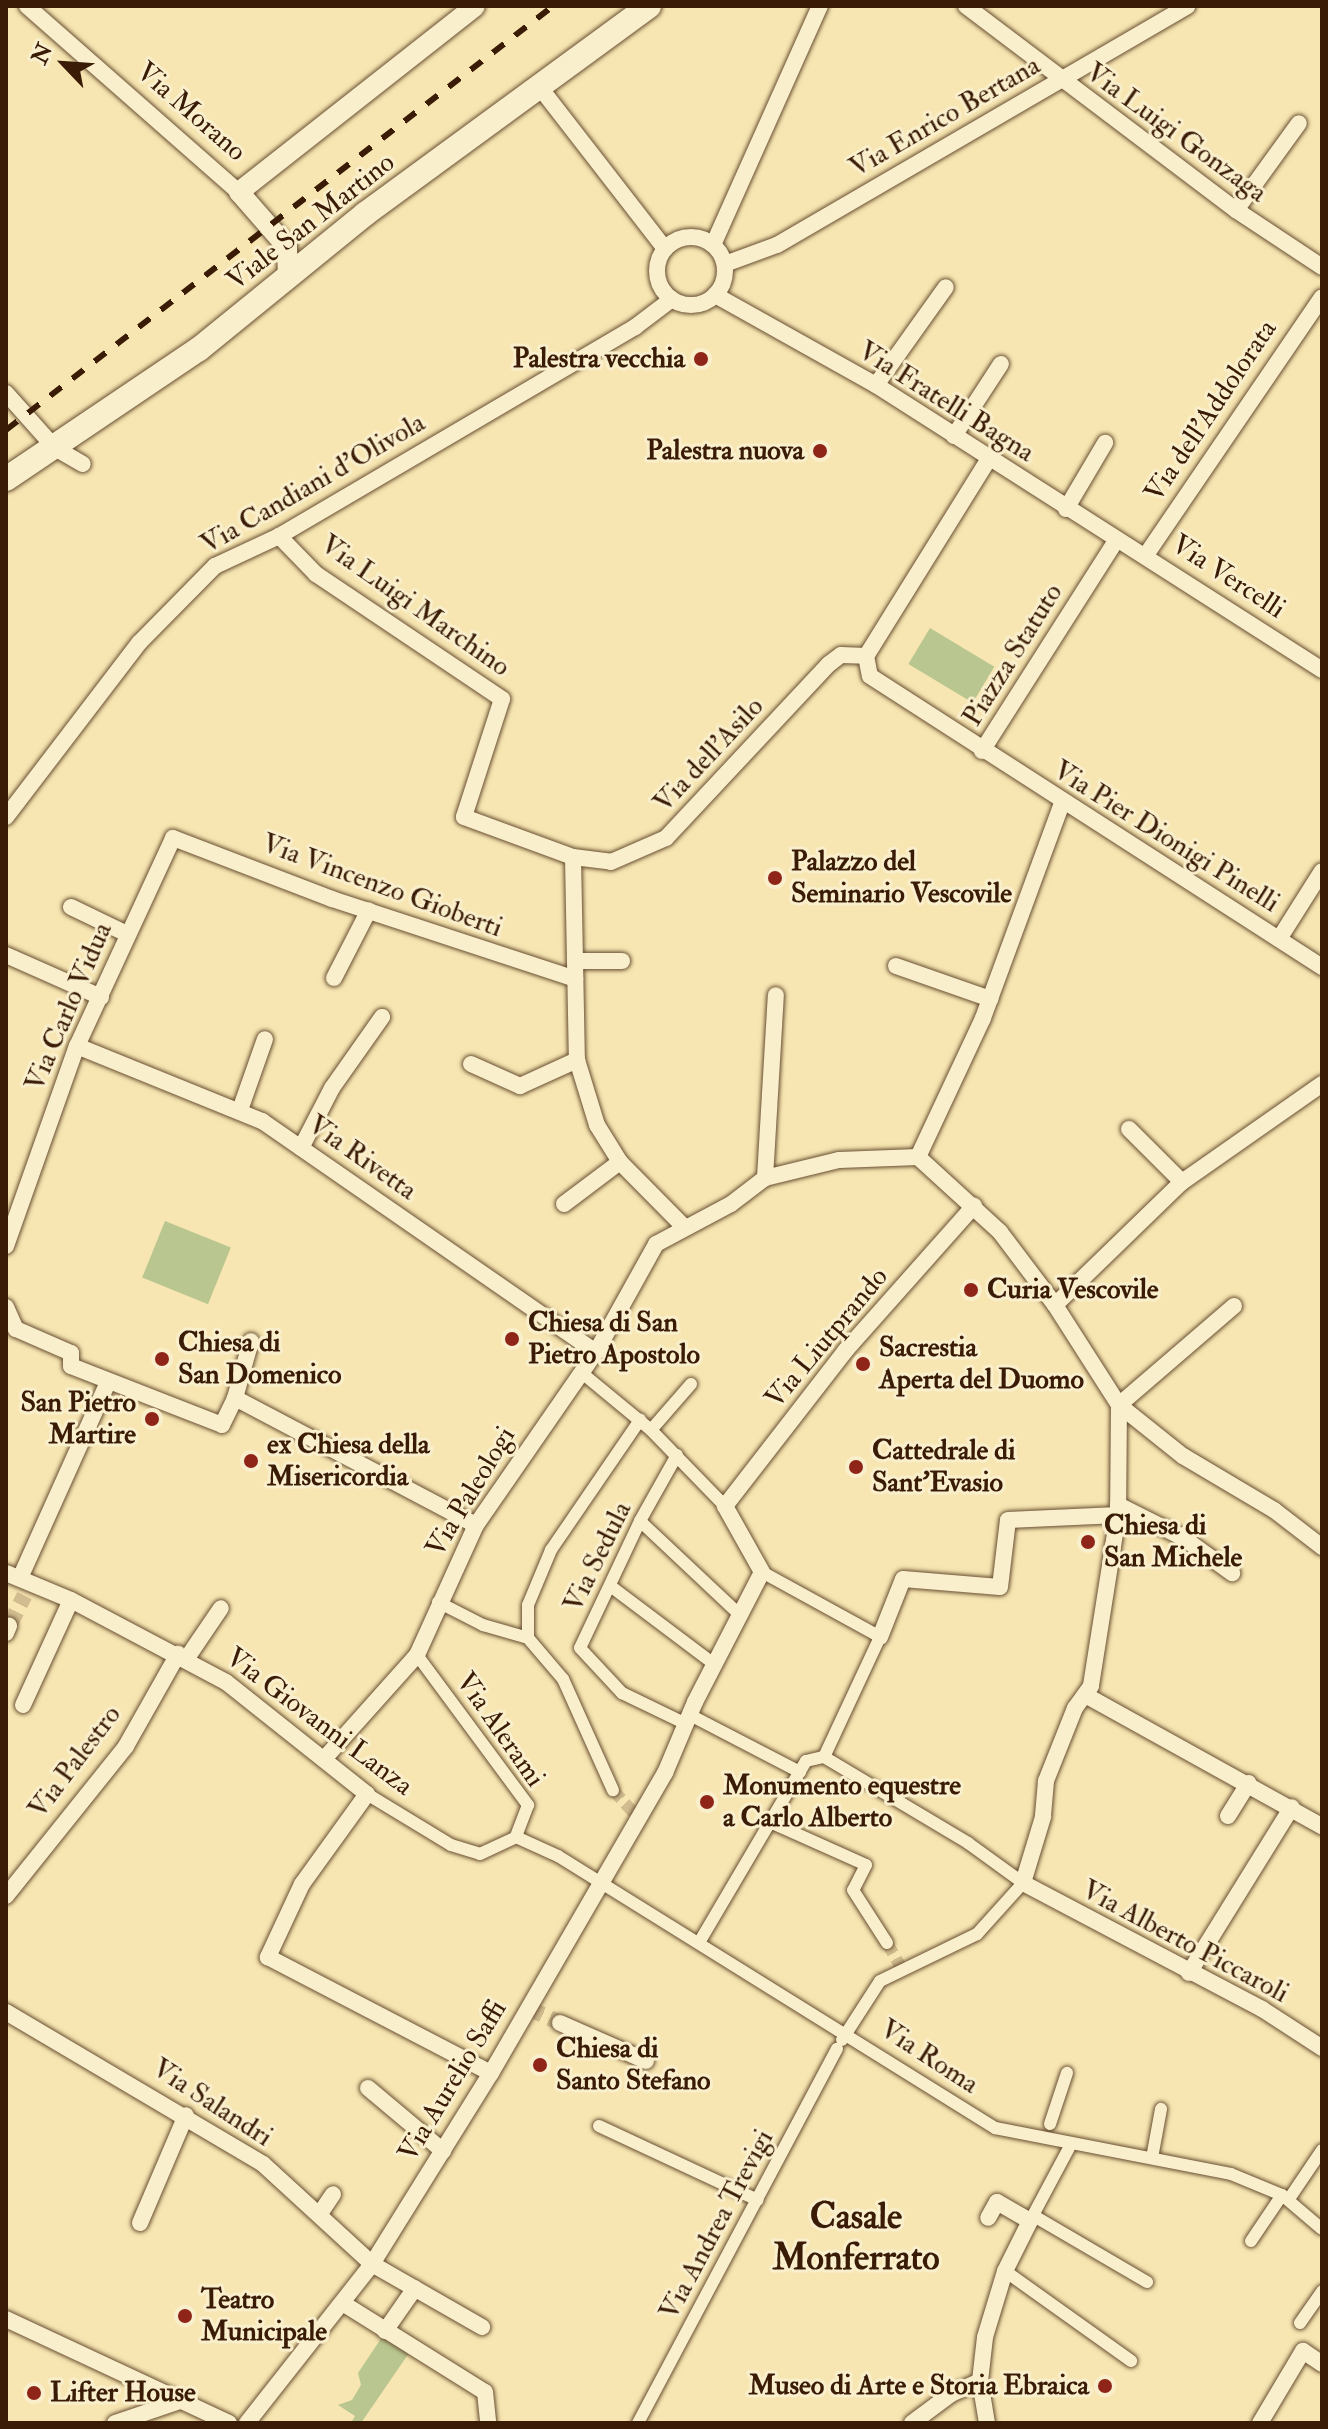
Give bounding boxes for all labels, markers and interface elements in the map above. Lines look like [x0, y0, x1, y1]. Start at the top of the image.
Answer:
north arrow [24, 24, 104, 104]
text: N [25, 39, 59, 69]
street label: Via Enrico Bertana [844, 49, 1046, 185]
street label: Via Morano [129, 55, 253, 169]
street label: Via Luigi Gonzaga [1079, 56, 1273, 210]
street label: Viale San Martino [220, 146, 402, 298]
street label: Via dell'Addolorata [1138, 314, 1284, 508]
street label: Via Fratelli Bagna [852, 334, 1040, 470]
place label: Palestra vecchia [513, 342, 685, 376]
marker: Palestra vecchia [692, 350, 710, 368]
street label: Via Candiani d'Olivola [195, 406, 431, 562]
place label: Palestra nuova [646, 434, 804, 468]
marker: Palestra nuova [811, 442, 829, 460]
street label: Via Luigi Marchino [314, 528, 516, 684]
street label: Via Vercelli [1165, 528, 1291, 626]
street label: Piazza Statuto [956, 577, 1070, 733]
street label: Via dell'Asilo [647, 690, 771, 820]
street label: Via Pier Dionigi Pinelli [1047, 754, 1285, 920]
street label: Via Vincenzo Gioberti [257, 827, 507, 945]
place label: Palazzo del Seminario Vescovile [791, 845, 1012, 911]
marker: Palazzo del Seminario Vescovile [766, 869, 784, 887]
street label: Via Carlo Vidua [18, 918, 120, 1096]
street label: Via Rivetta [301, 1108, 423, 1208]
street label: Via Liutprando [758, 1261, 896, 1415]
place label: Curia Vescovile [987, 1273, 1159, 1307]
marker: Curia Vescovile [962, 1281, 980, 1299]
place label: Chiesa di San Pietro Apostolo [528, 1306, 700, 1372]
place label: Chiesa di San Domenico [178, 1326, 341, 1392]
marker: Chiesa di San Pietro Apostolo [503, 1330, 521, 1348]
place label: Sacrestia Aperta del Duomo [879, 1331, 1084, 1397]
marker: Chiesa di San Domenico [153, 1350, 171, 1368]
marker: Sacrestia Aperta del Duomo [854, 1355, 872, 1373]
place label: San Pietro Martire [20, 1386, 136, 1452]
marker: San Pietro Martire [143, 1410, 161, 1428]
street label: Via Paleologi [419, 1421, 523, 1563]
place label: ex Chiesa della Misericordia [267, 1428, 430, 1494]
place label: Cattedrale di Sant'Evasio [872, 1434, 1015, 1500]
marker: ex Chiesa della Misericordia [242, 1452, 260, 1470]
marker: Cattedrale di Sant'Evasio [847, 1458, 865, 1476]
street label: Via Sedula [557, 1496, 639, 1618]
place label: Chiesa di San Michele [1104, 1509, 1242, 1575]
marker: Chiesa di San Michele [1079, 1533, 1097, 1551]
street label: Via Giovanni Lanza [219, 1641, 419, 1803]
street label: Via Alerami [448, 1666, 552, 1794]
street label: Via Palestro [22, 1699, 128, 1825]
place label: Monumento equestre a Carlo Alberto [723, 1769, 961, 1835]
marker: Monumento equestre a Carlo Alberto [698, 1793, 716, 1811]
street label: Via Alberto Piccaroli [1076, 1873, 1294, 2011]
street label: Via Aurelio Saffi [392, 1994, 514, 2168]
street label: Via Roma [873, 2013, 985, 2101]
place label: Chiesa di Santo Stefano [556, 2032, 710, 2098]
street label: Via Salandri [146, 2052, 278, 2154]
marker: Chiesa di Santo Stefano [531, 2056, 549, 2074]
street label: Via Andrea Trevigi [653, 2124, 781, 2326]
district label: Casale Monferrato [772, 2194, 940, 2279]
place label: Teatro Municipale [201, 2283, 327, 2349]
marker: Teatro Municipale [176, 2307, 194, 2325]
place label: Museo di Arte e Storia Ebraica [748, 2369, 1089, 2403]
place label: Lifter House [50, 2376, 196, 2410]
marker: Museo di Arte e Storia Ebraica [1096, 2377, 1114, 2395]
marker: Lifter House [25, 2384, 43, 2402]

